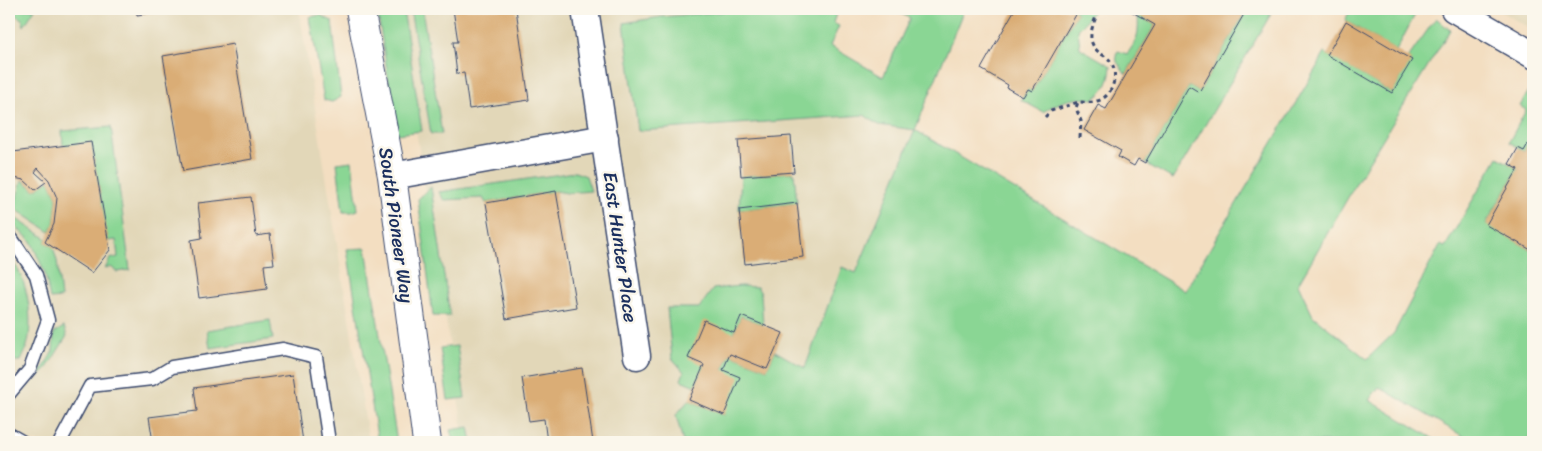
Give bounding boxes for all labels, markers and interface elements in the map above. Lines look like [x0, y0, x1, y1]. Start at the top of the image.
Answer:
street label: South Pioneer Way [369, 145, 424, 305]
street label: East Hunter Place [594, 170, 647, 325]

